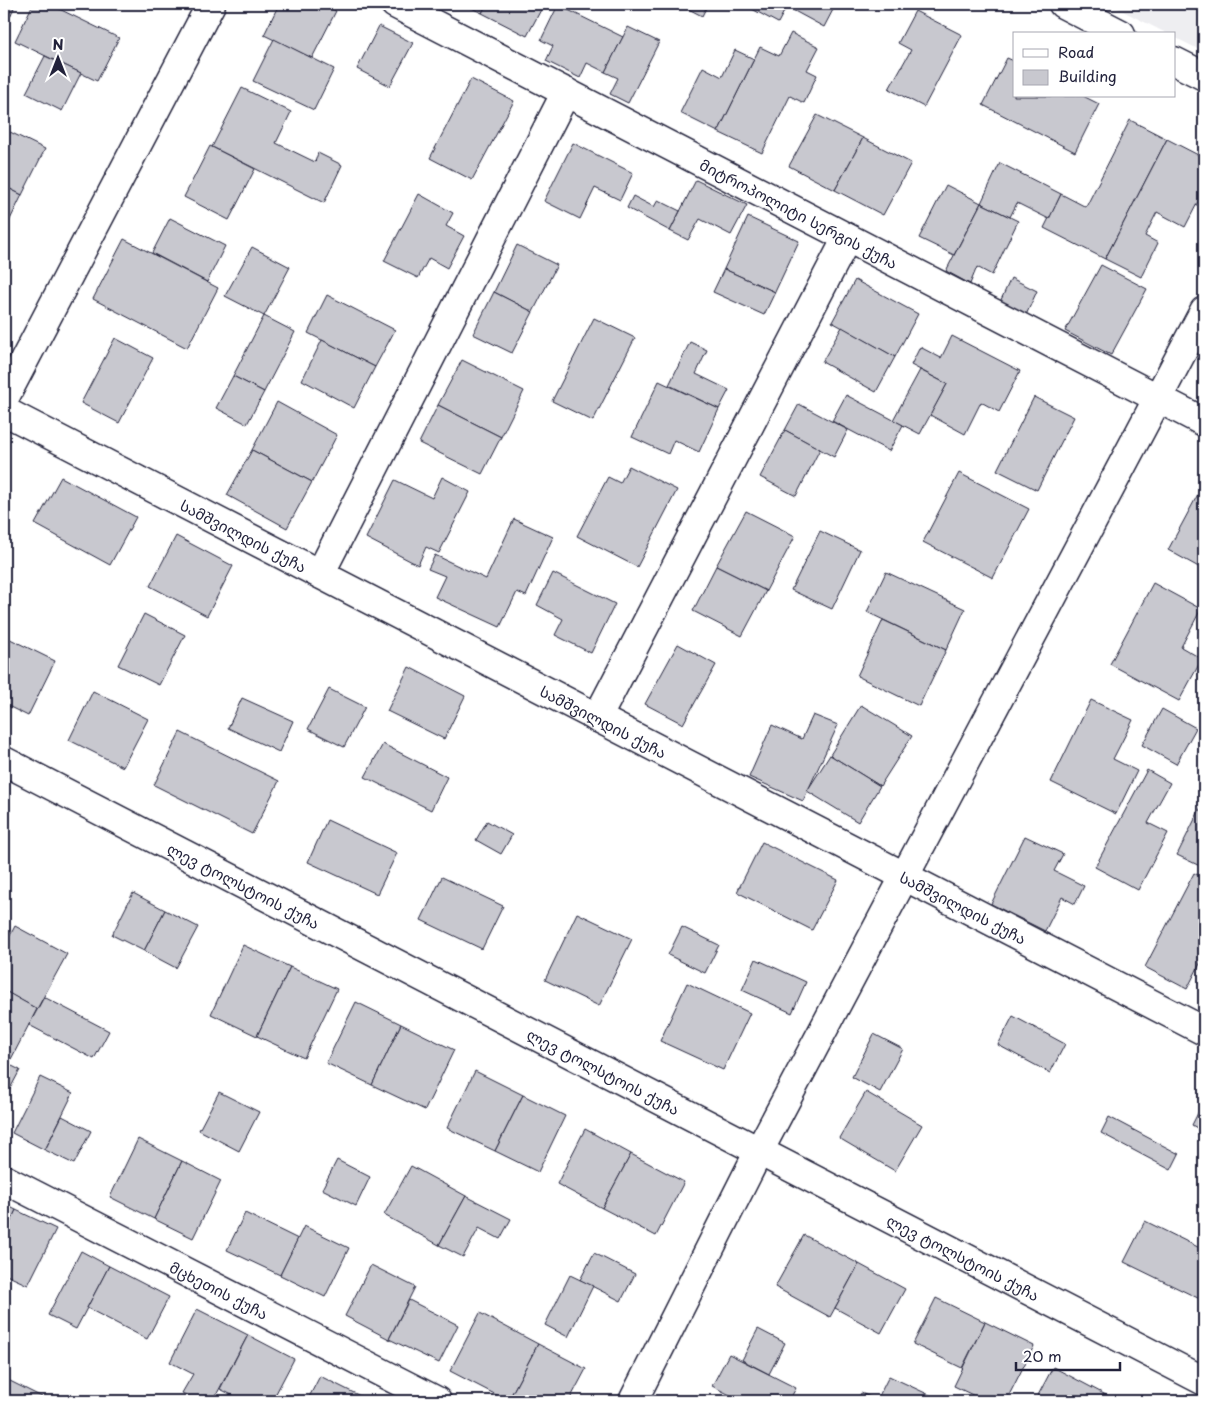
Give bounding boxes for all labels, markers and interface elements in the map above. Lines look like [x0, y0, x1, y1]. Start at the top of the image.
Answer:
north arrow [32, 32, 82, 82]
legend [1013, 32, 1176, 98]
text: N [52, 34, 64, 55]
text: Road [1058, 40, 1094, 63]
text: Building [1058, 64, 1117, 87]
street label: მიტროპოლიტი სერგის ქუჩა [696, 152, 902, 274]
street label: სამშვილდის ქუჩა [177, 493, 311, 577]
street label: სამშვილდის ქუჩა [536, 679, 671, 763]
street label: ლევ ტოლსტოის ქუჩა [164, 836, 324, 934]
street label: სამშვილდის ქუჩა [896, 864, 1031, 949]
street label: ლევ ტოლსტოის ქუჩა [523, 1022, 684, 1120]
street label: ლევ ტოლსტოის ქუჩა [883, 1208, 1044, 1306]
street label: მცხეთის ქუჩა [166, 1255, 272, 1324]
scale bar [1016, 1340, 1119, 1372]
text: 20 m [1023, 1344, 1062, 1367]

